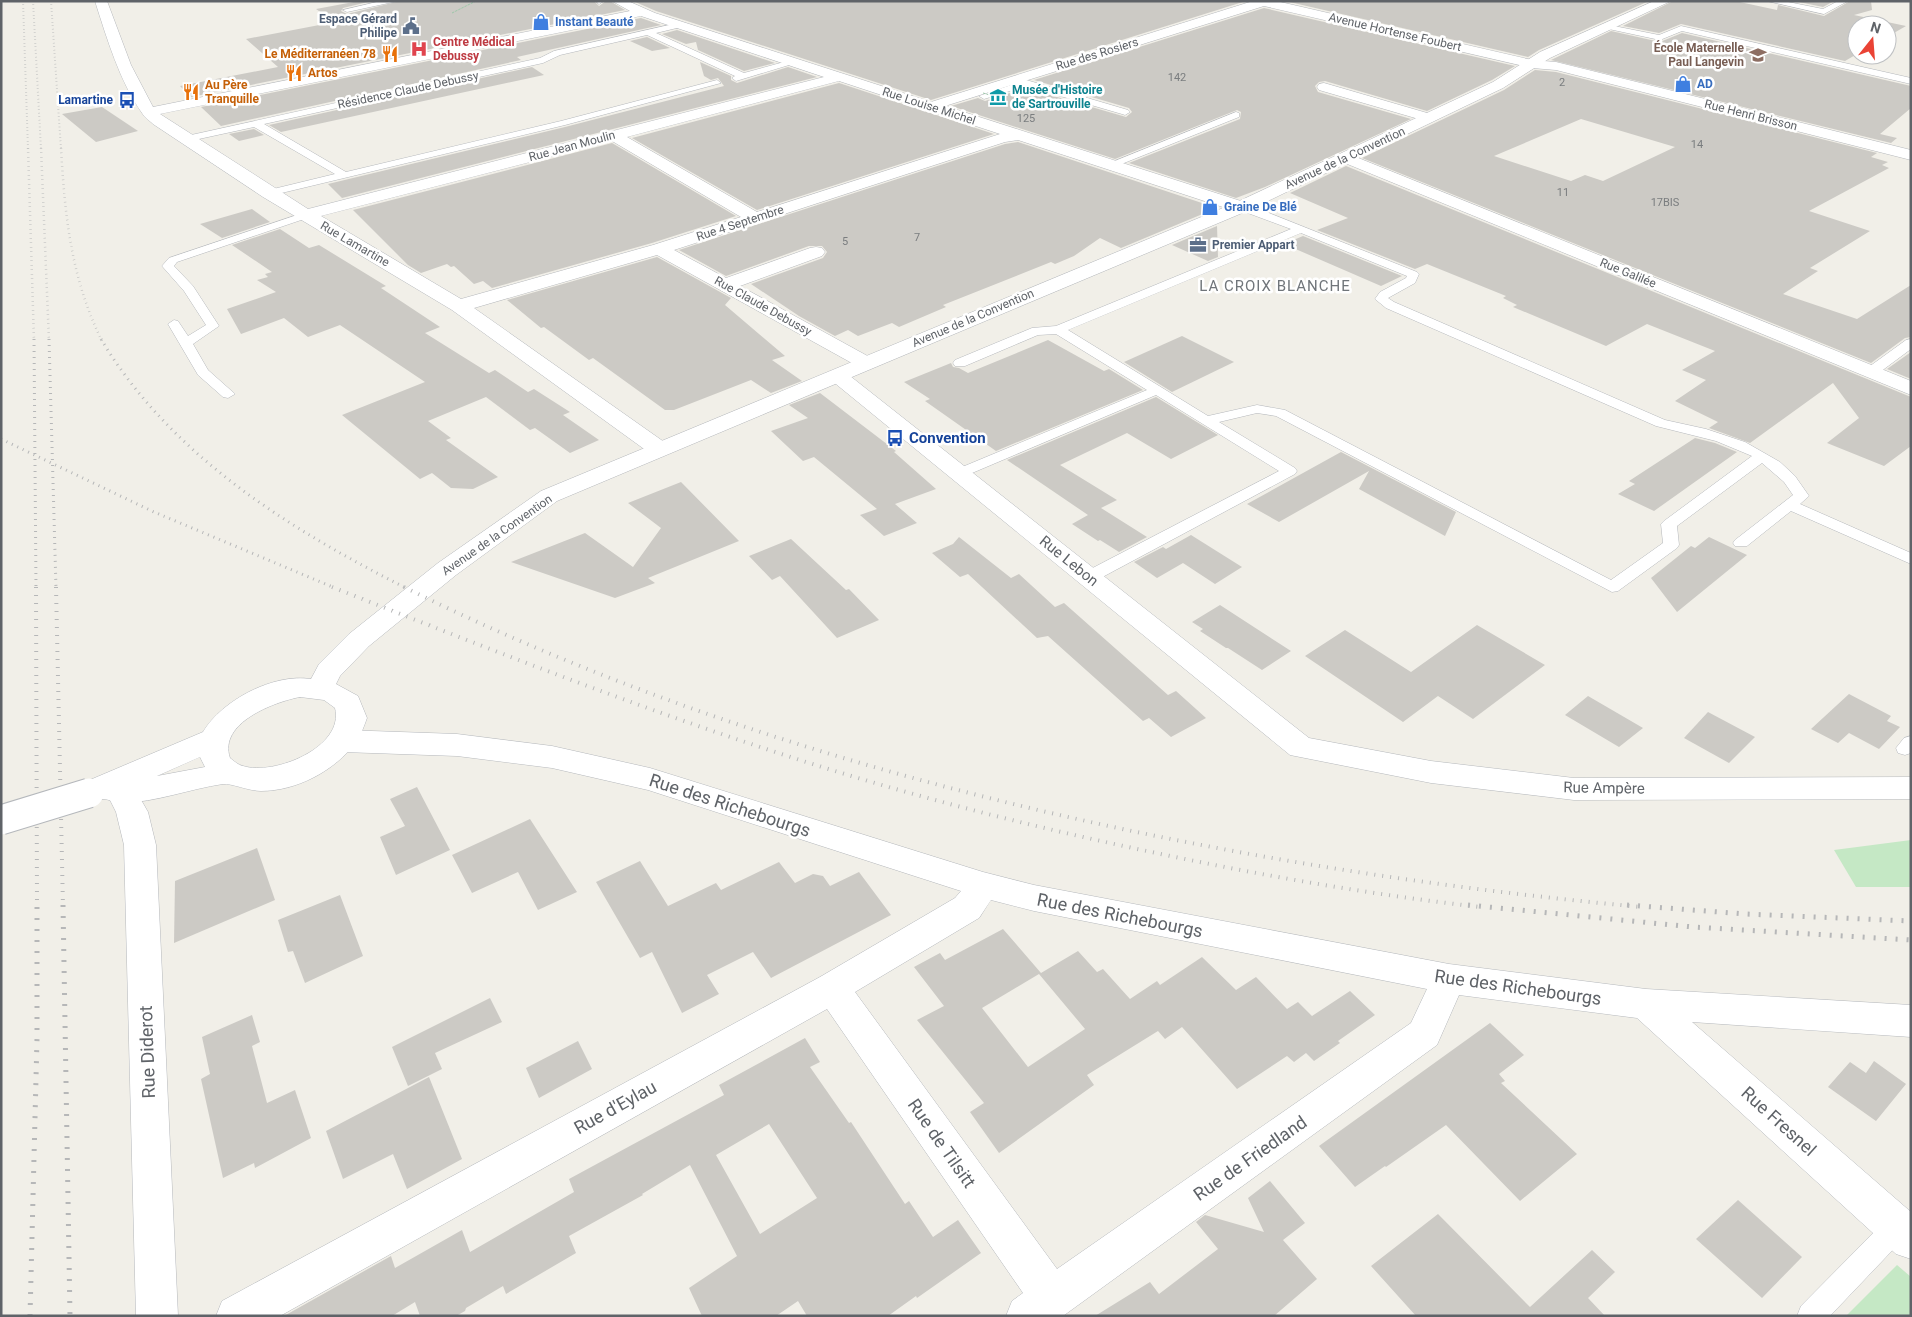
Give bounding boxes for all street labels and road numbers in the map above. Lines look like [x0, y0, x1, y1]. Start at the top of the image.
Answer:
street label: Avenue Hortense Foubert [1327, 10, 1463, 54]
street label: Rue des Rosiers [1054, 35, 1140, 73]
street label: Résidence Claude Debussy [336, 68, 480, 112]
street label: Rue Louise Michel [881, 84, 977, 128]
street label: Rue Henri Brisson [1703, 97, 1799, 133]
street label: Avenue de la Convention [1283, 124, 1407, 192]
street label: Rue Jean Moulin [527, 128, 617, 164]
street label: Rue 4 Septembre [694, 202, 786, 244]
street label: Rue Lamartine [318, 219, 392, 269]
street label: Rue Galilée [1598, 255, 1658, 291]
street label: Rue Claude Debussy [712, 273, 814, 339]
street label: Avenue de la Convention [910, 286, 1036, 350]
street label: Avenue de la Convention [439, 492, 555, 578]
street label: Rue Lebon [1036, 532, 1102, 590]
street label: Rue des Richebourgs [647, 769, 813, 841]
street label: Rue Ampère [1563, 778, 1645, 798]
street label: Rue des Richebourgs [1035, 889, 1205, 941]
street label: Rue des Richebourgs [1433, 965, 1603, 1009]
street label: Rue Diderot [135, 1005, 159, 1099]
street label: Rue d'Eylau [570, 1076, 660, 1138]
street label: Rue Fresnel [1737, 1082, 1821, 1160]
street label: Rue de Tilsitt [904, 1094, 980, 1192]
street label: Rue de Friedland [1189, 1111, 1311, 1205]

